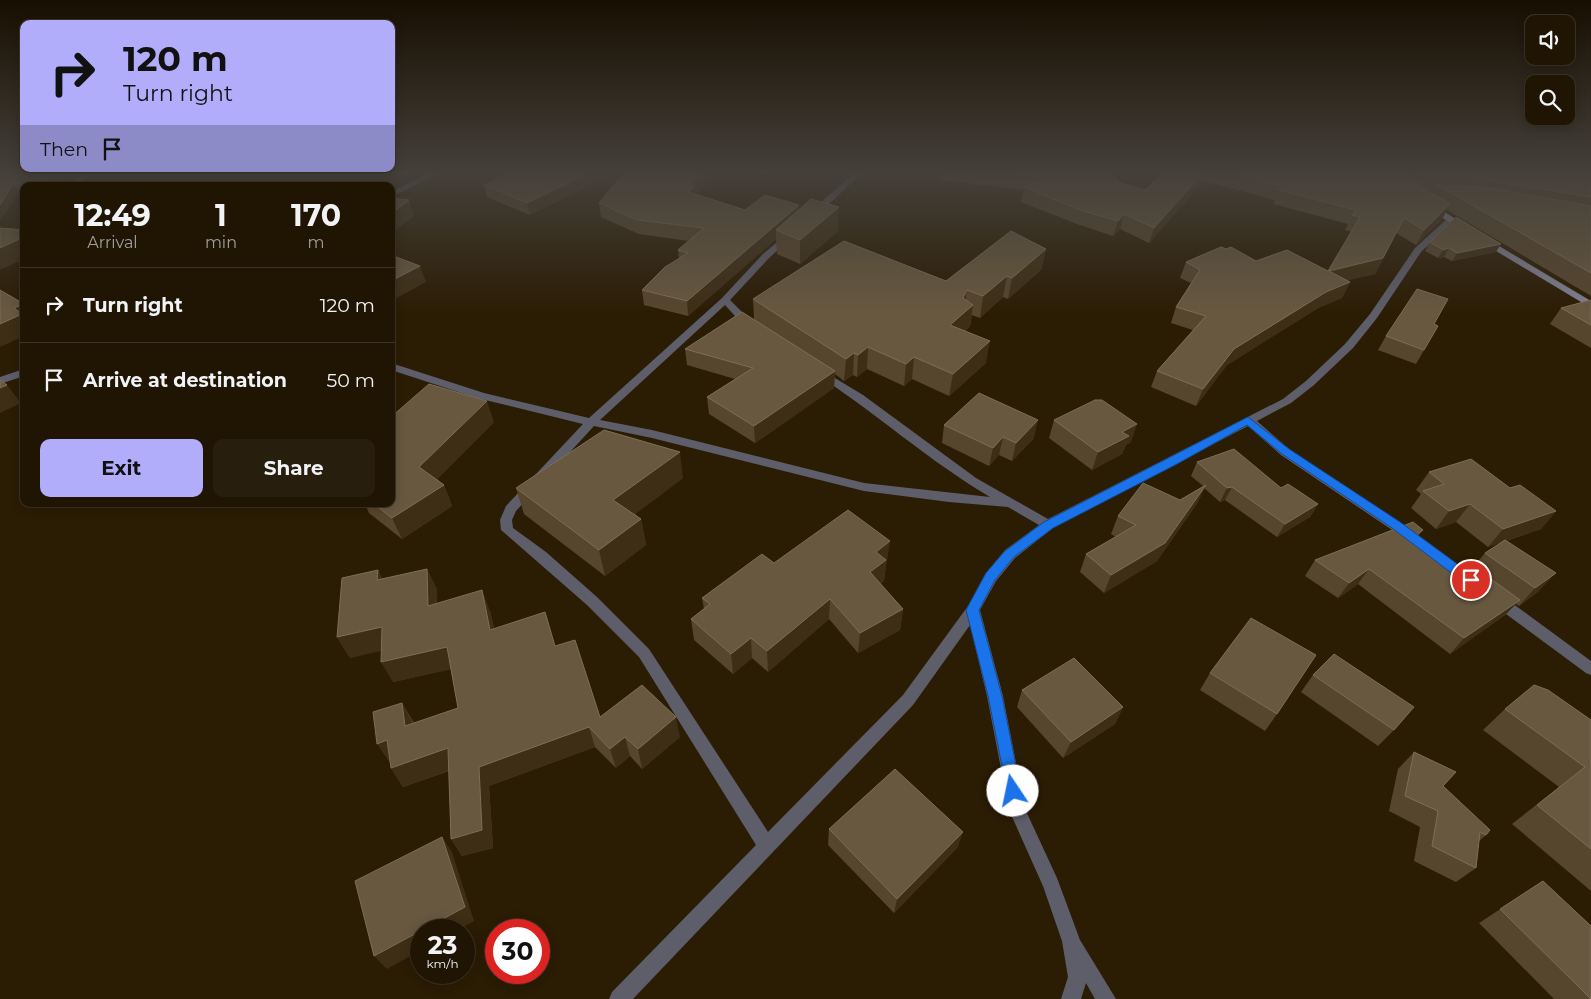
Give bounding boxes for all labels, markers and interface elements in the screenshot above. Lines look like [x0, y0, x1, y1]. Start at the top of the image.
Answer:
map controls [1525, 15, 1575, 125]
button: sound [1525, 15, 1575, 65]
text: 120 m [123, 37, 228, 80]
icon: right [40, 40, 105, 105]
button: search [1525, 75, 1575, 125]
text: Turn right [123, 80, 233, 107]
icon: arrive [98, 135, 126, 163]
text: Then [40, 138, 88, 161]
text: 12:49 [74, 197, 151, 234]
text: 1 [215, 197, 227, 234]
text: 170 [291, 197, 341, 234]
text: Arrival [87, 233, 138, 252]
text: min [205, 233, 237, 252]
text: m [308, 233, 324, 252]
icon: right [40, 291, 68, 319]
text: Turn right [83, 294, 183, 317]
text: 120 m [320, 294, 375, 317]
icon: arrive [40, 366, 68, 394]
text: Arrive at destination [83, 369, 287, 392]
text: 50 m [327, 369, 375, 392]
button: Exit [40, 439, 203, 497]
button: Share [213, 439, 375, 497]
pin [1450, 559, 1492, 601]
icon: arrive [1457, 566, 1485, 594]
position arrow [986, 764, 1038, 816]
speed limit sign: 30 [485, 919, 550, 984]
text: 23 [428, 930, 457, 960]
text: km/h [426, 956, 459, 971]

